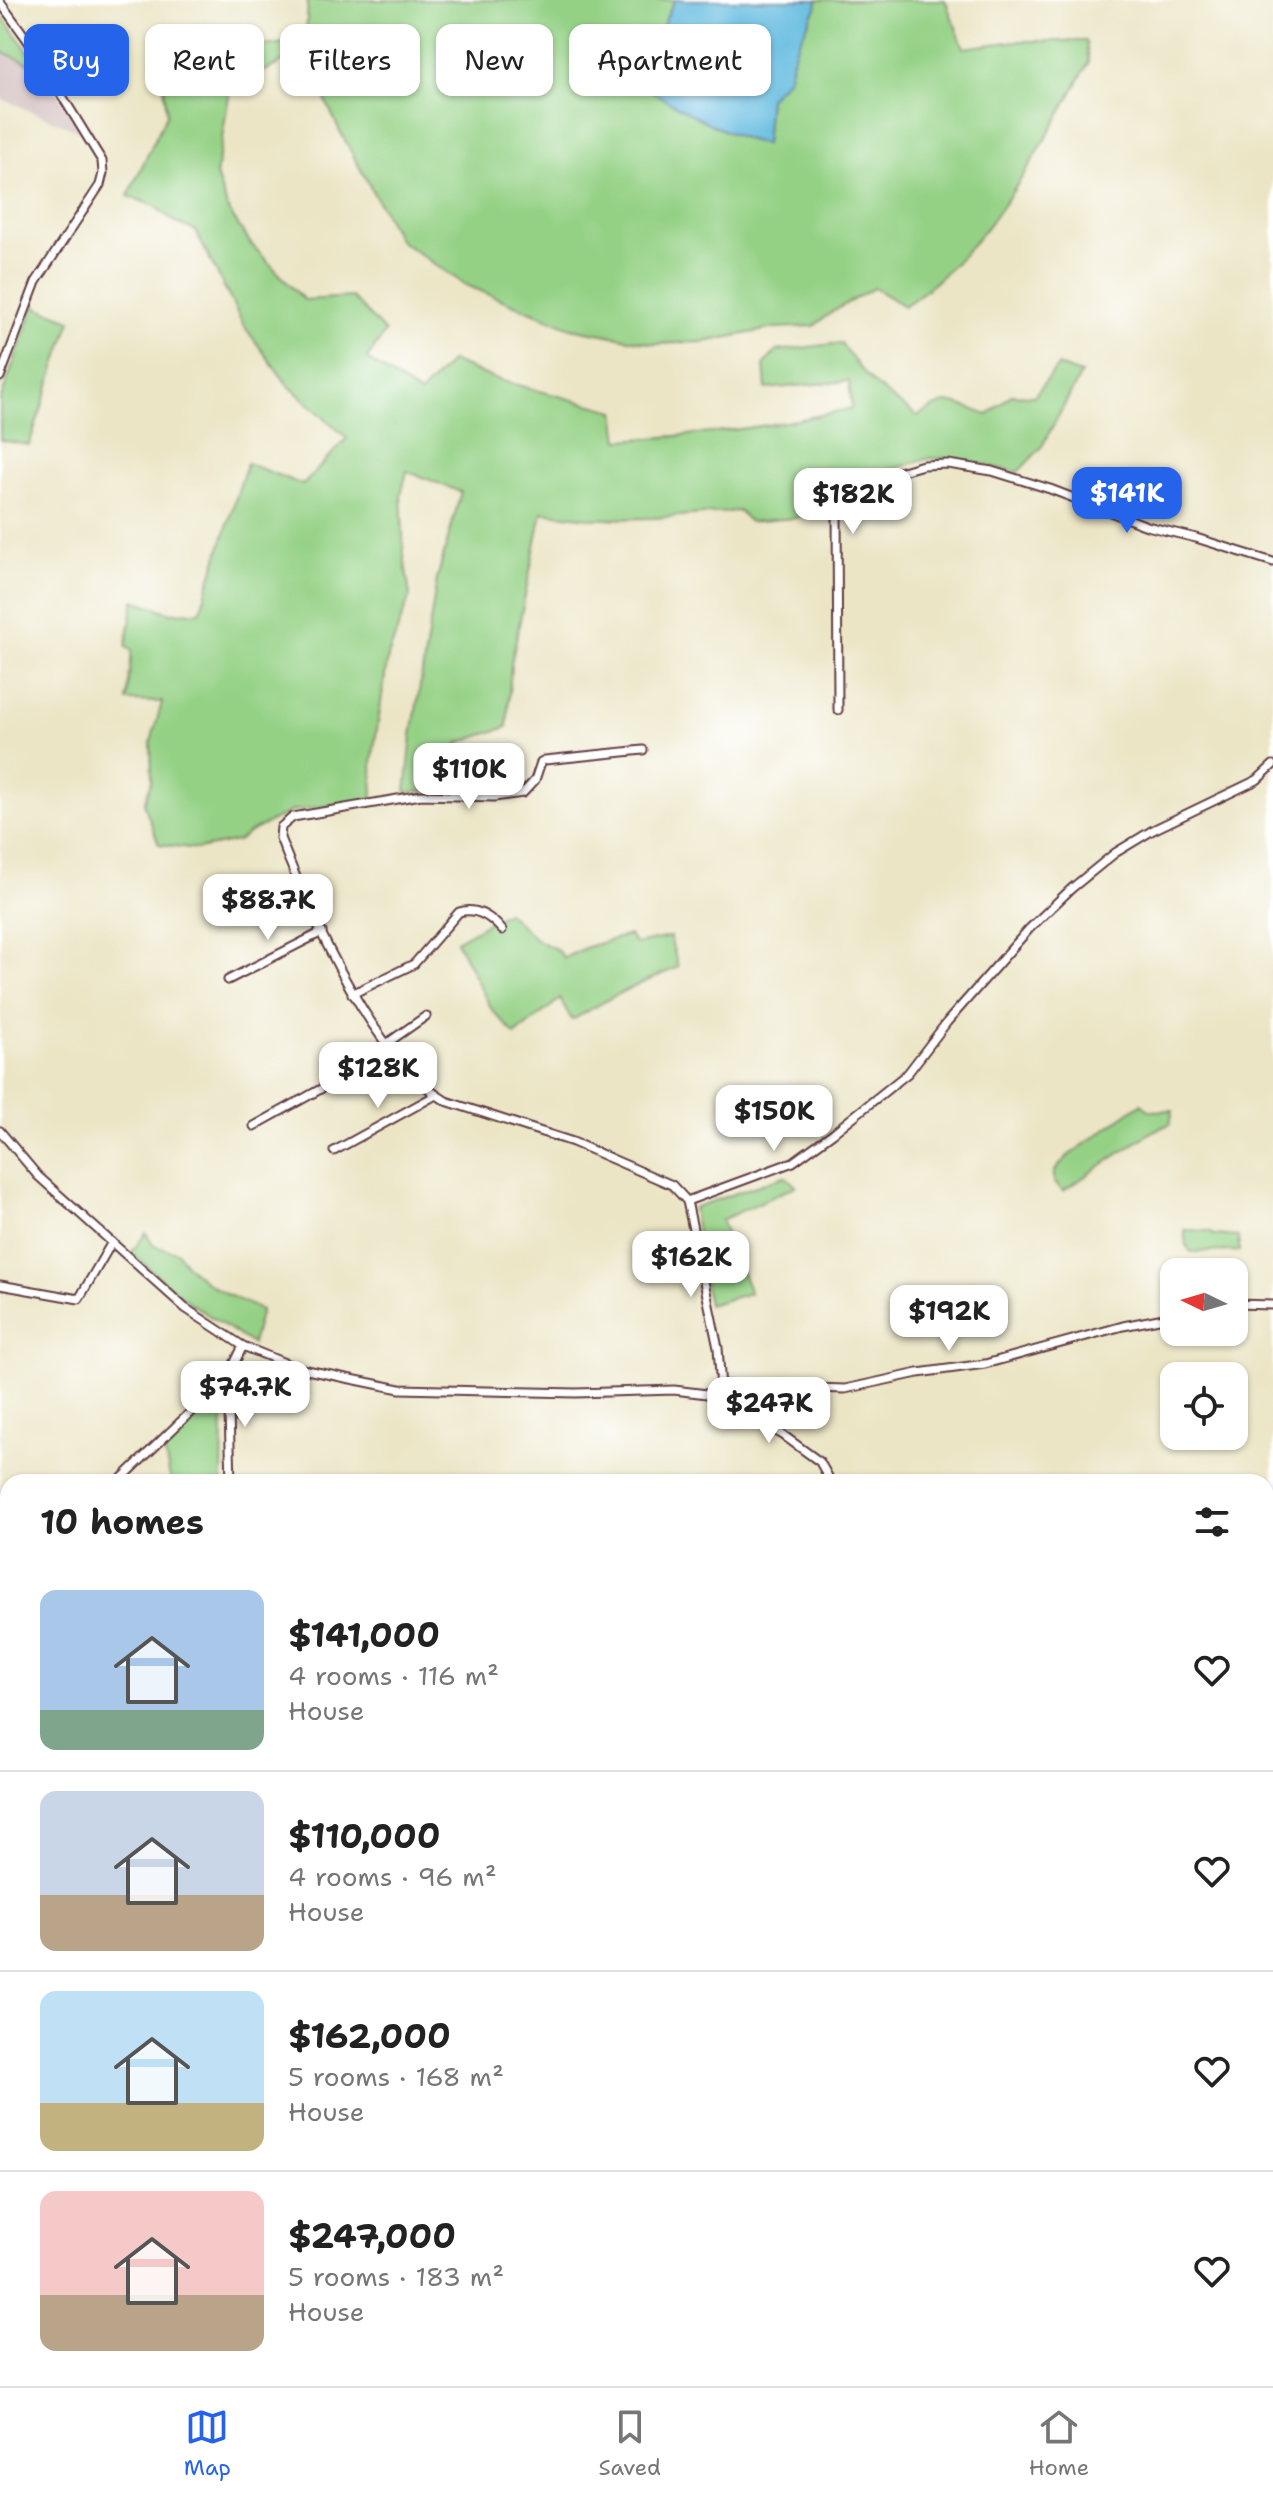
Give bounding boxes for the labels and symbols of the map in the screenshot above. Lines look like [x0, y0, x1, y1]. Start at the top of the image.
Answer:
pin: $141K [1071, 467, 1183, 535]
pin: $182K [797, 468, 909, 536]
pin: $110K [413, 743, 525, 811]
pin: $88.7K [203, 874, 333, 942]
pin: $128K [322, 1042, 434, 1110]
pin: $150K [718, 1085, 830, 1153]
pin: $162K [635, 1231, 747, 1299]
north arrow [1160, 1258, 1248, 1346]
pin: $192K [893, 1285, 1005, 1353]
pin: $74.7K [180, 1361, 310, 1429]
pin: $247K [713, 1377, 825, 1445]

